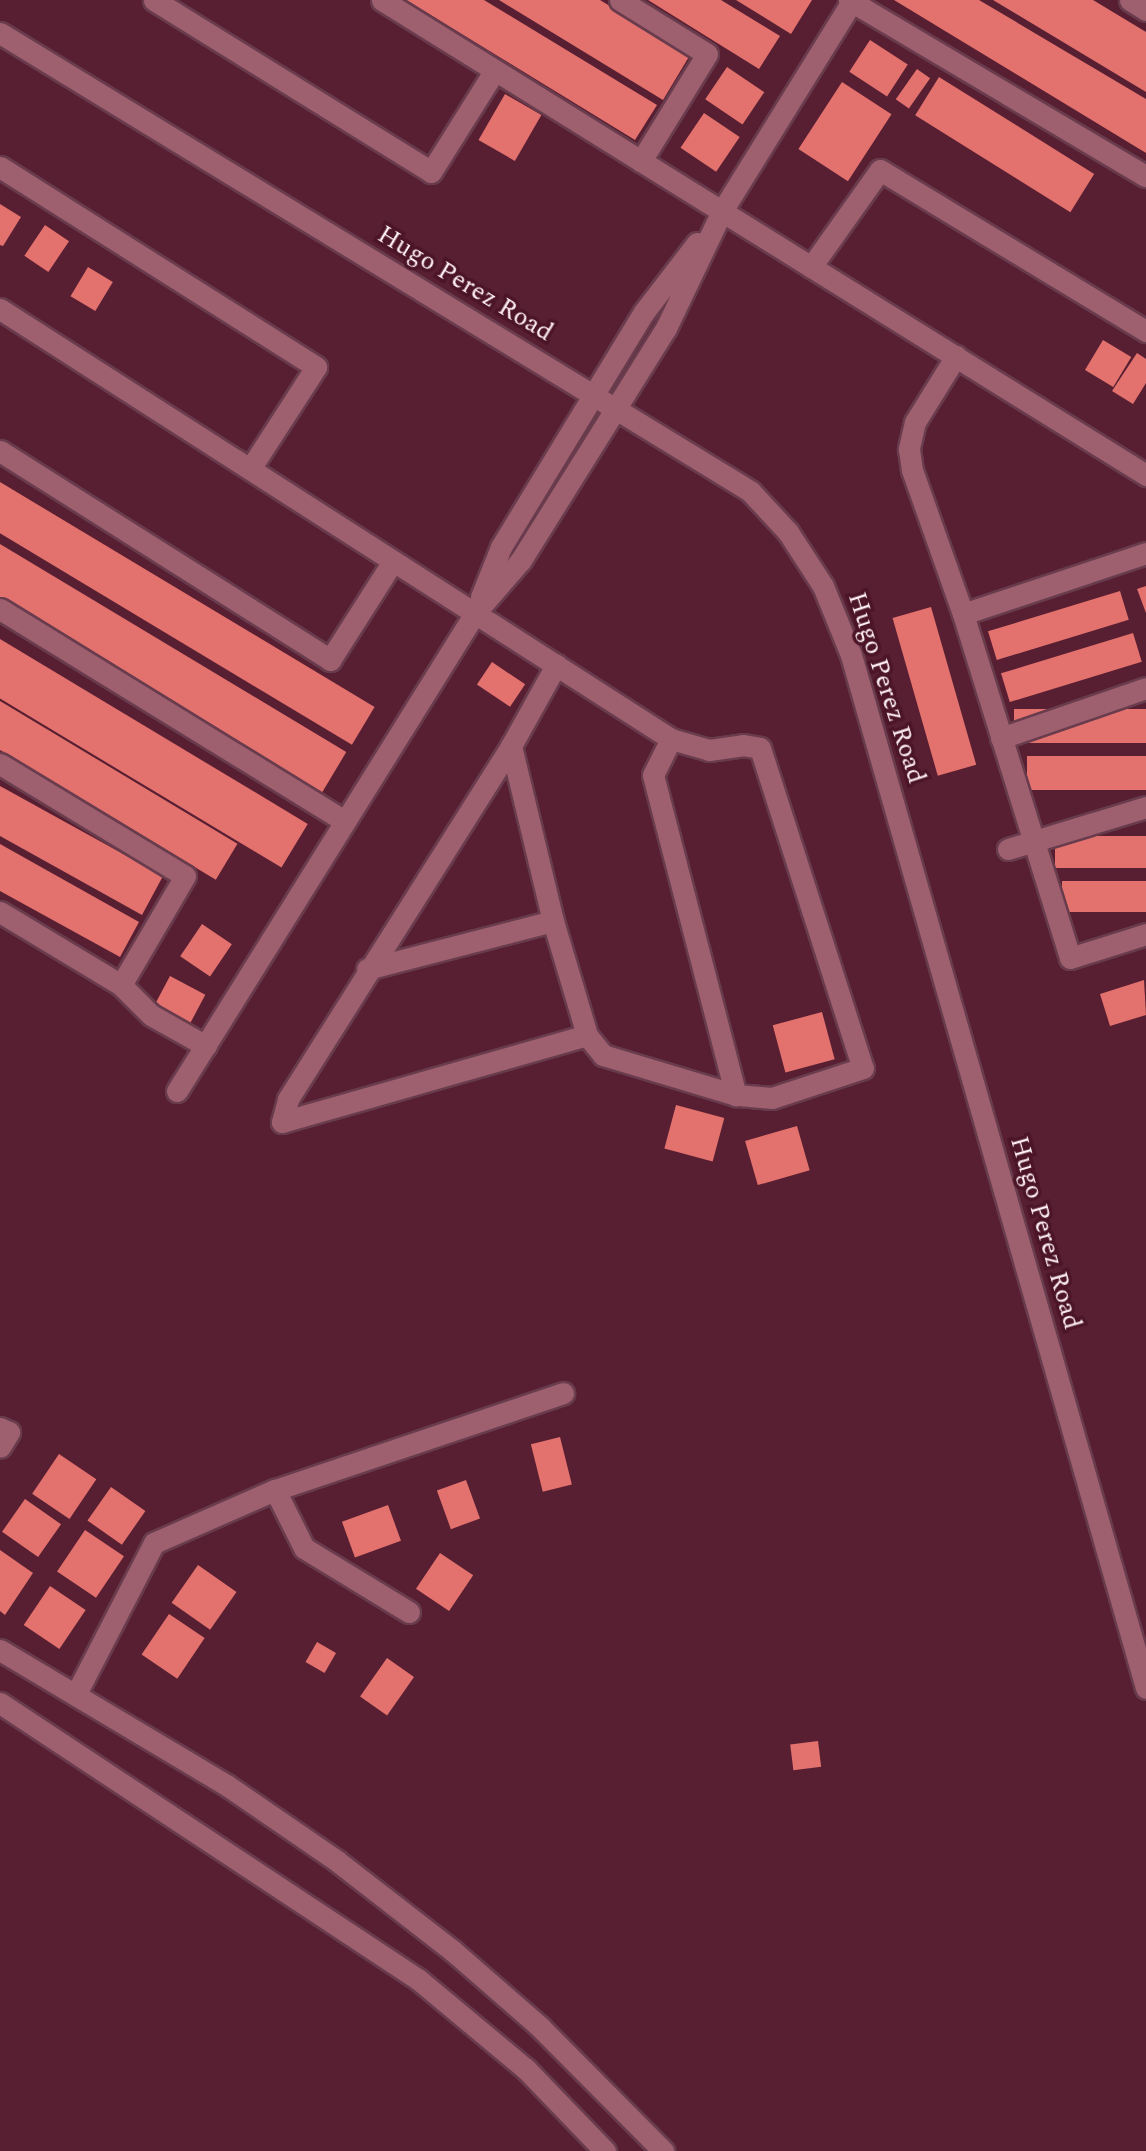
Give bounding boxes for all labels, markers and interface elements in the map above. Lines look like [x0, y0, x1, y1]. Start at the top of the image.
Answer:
street label: Hugo Perez Road [372, 219, 558, 349]
street label: Hugo Perez Road [840, 588, 932, 788]
street label: Hugo Perez Road [1003, 1133, 1087, 1333]

